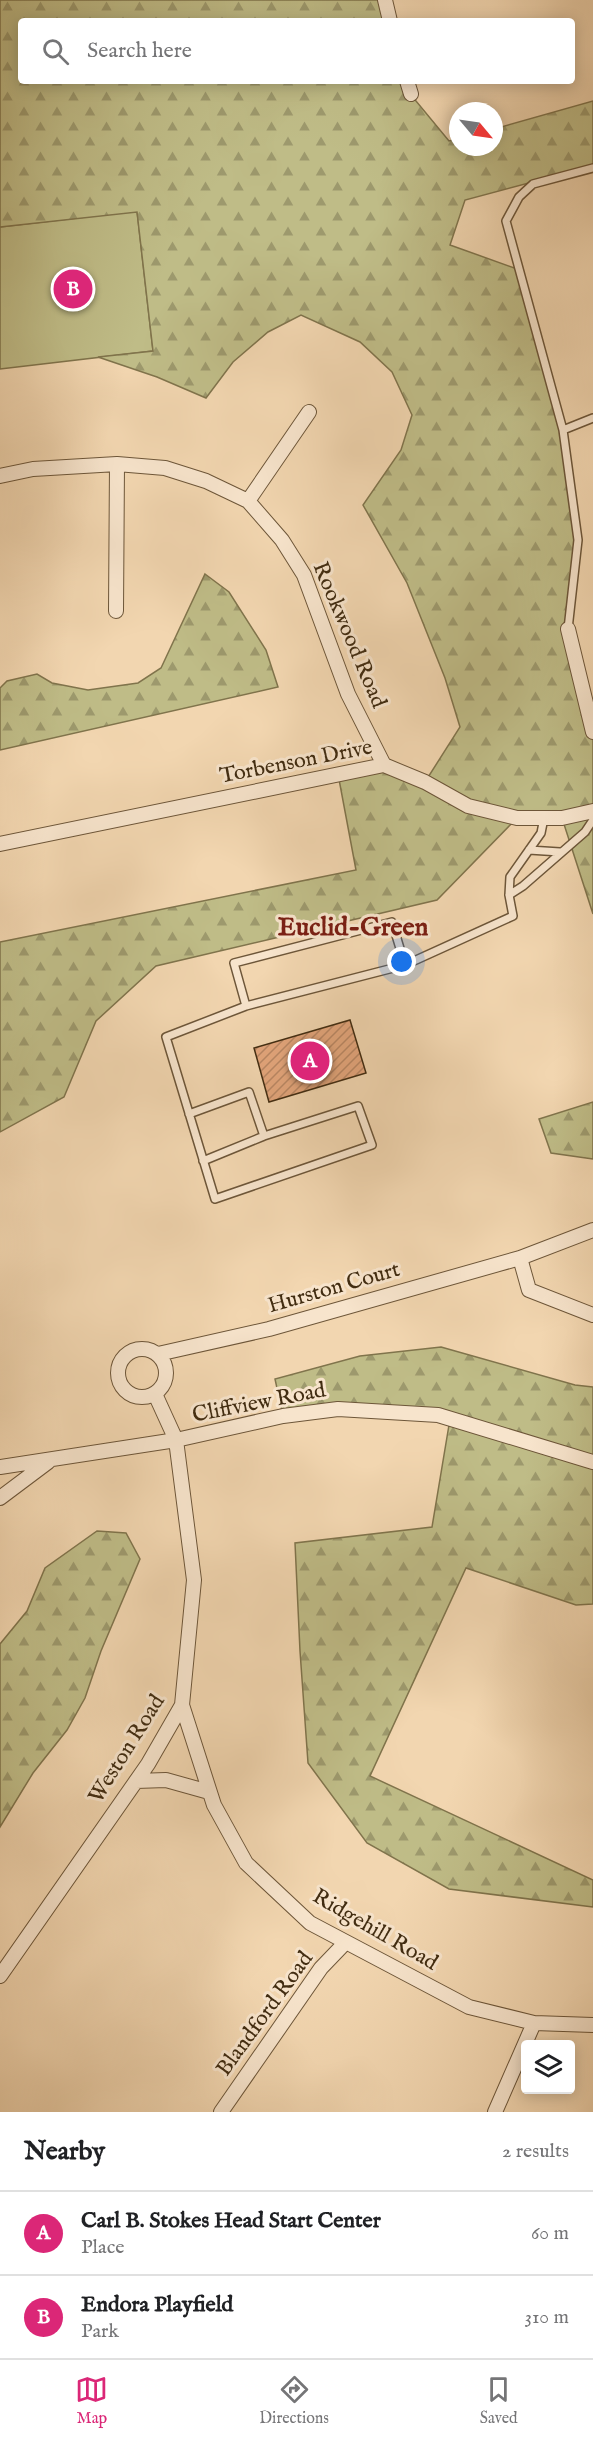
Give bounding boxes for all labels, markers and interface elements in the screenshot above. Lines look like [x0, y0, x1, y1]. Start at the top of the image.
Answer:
search box [18, 18, 575, 84]
icon: search [39, 35, 72, 68]
text: Search here [87, 37, 192, 65]
north arrow [449, 102, 503, 156]
pin: B [54, 266, 92, 312]
street label: Rookwood Road [306, 558, 392, 713]
street label: Torbenson Drive [217, 733, 375, 791]
district label: Euclid-Green [278, 911, 428, 944]
your location [387, 947, 416, 976]
pin: A [290, 1038, 330, 1084]
street label: Hurston Court [265, 1256, 404, 1320]
street label: Cliffview Road [190, 1376, 328, 1430]
street label: Weston Road [82, 1689, 172, 1809]
street label: Ridgehill Road [307, 1883, 443, 1977]
street label: Blandford Road [210, 1946, 320, 2082]
map controls [521, 2040, 575, 2094]
button: layers [521, 2040, 575, 2094]
text: Nearby [24, 2135, 105, 2168]
text: 2 results [502, 2139, 569, 2164]
text: Carl B. Stokes Head Start Center [81, 2207, 381, 2235]
text: A [37, 2221, 50, 2246]
text: 60 m [531, 2221, 569, 2246]
text: Place [81, 2235, 124, 2260]
text: Endora Playfield [81, 2291, 233, 2319]
text: B [37, 2305, 50, 2330]
text: 310 m [525, 2305, 569, 2330]
text: Park [81, 2319, 119, 2344]
tab: Map [75, 2373, 108, 2429]
tab: Directions [259, 2373, 329, 2429]
tab: Saved [480, 2373, 518, 2429]

